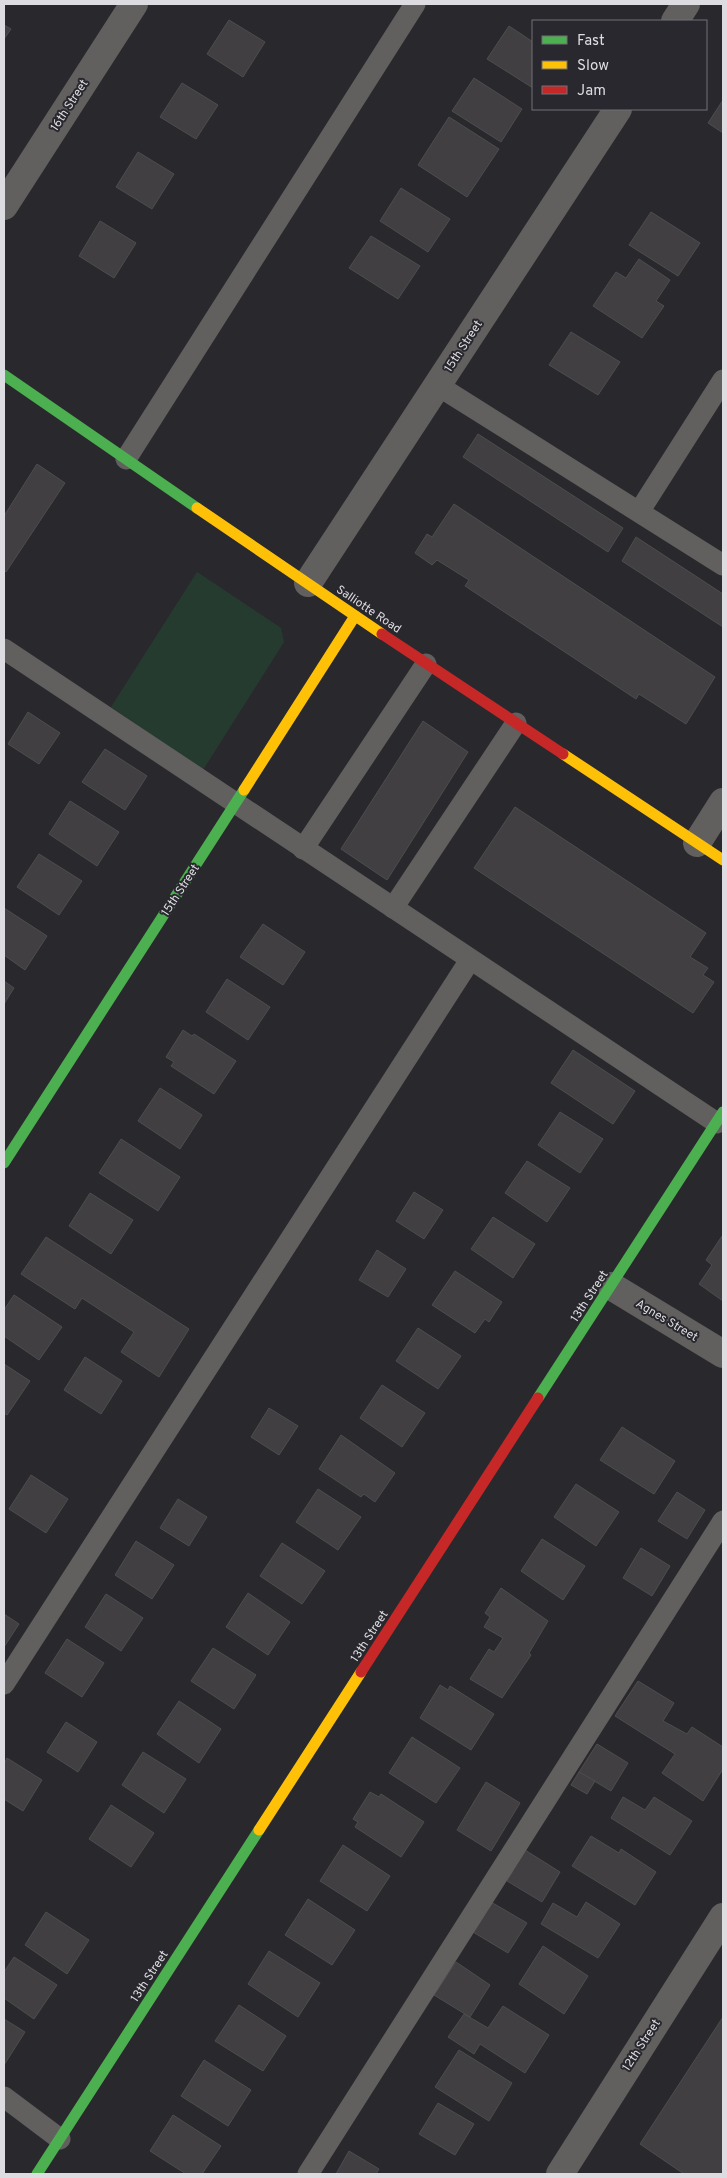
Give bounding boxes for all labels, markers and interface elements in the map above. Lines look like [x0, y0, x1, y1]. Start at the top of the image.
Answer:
legend [532, 20, 707, 110]
text: Fast [577, 32, 605, 51]
text: Slow [577, 57, 609, 76]
street label: 16th Street [47, 77, 92, 134]
text: Jam [577, 82, 606, 101]
street label: 15th Street [441, 318, 487, 376]
street label: Salliotte Road [333, 582, 404, 638]
street label: 15th Street [158, 862, 204, 920]
street label: 13th Street [567, 1268, 612, 1325]
street label: Agnes Street [633, 1296, 700, 1346]
street label: 13th Street [347, 1608, 392, 1665]
street label: 13th Street [127, 1948, 172, 2005]
street label: 12th Street [619, 2017, 665, 2075]

